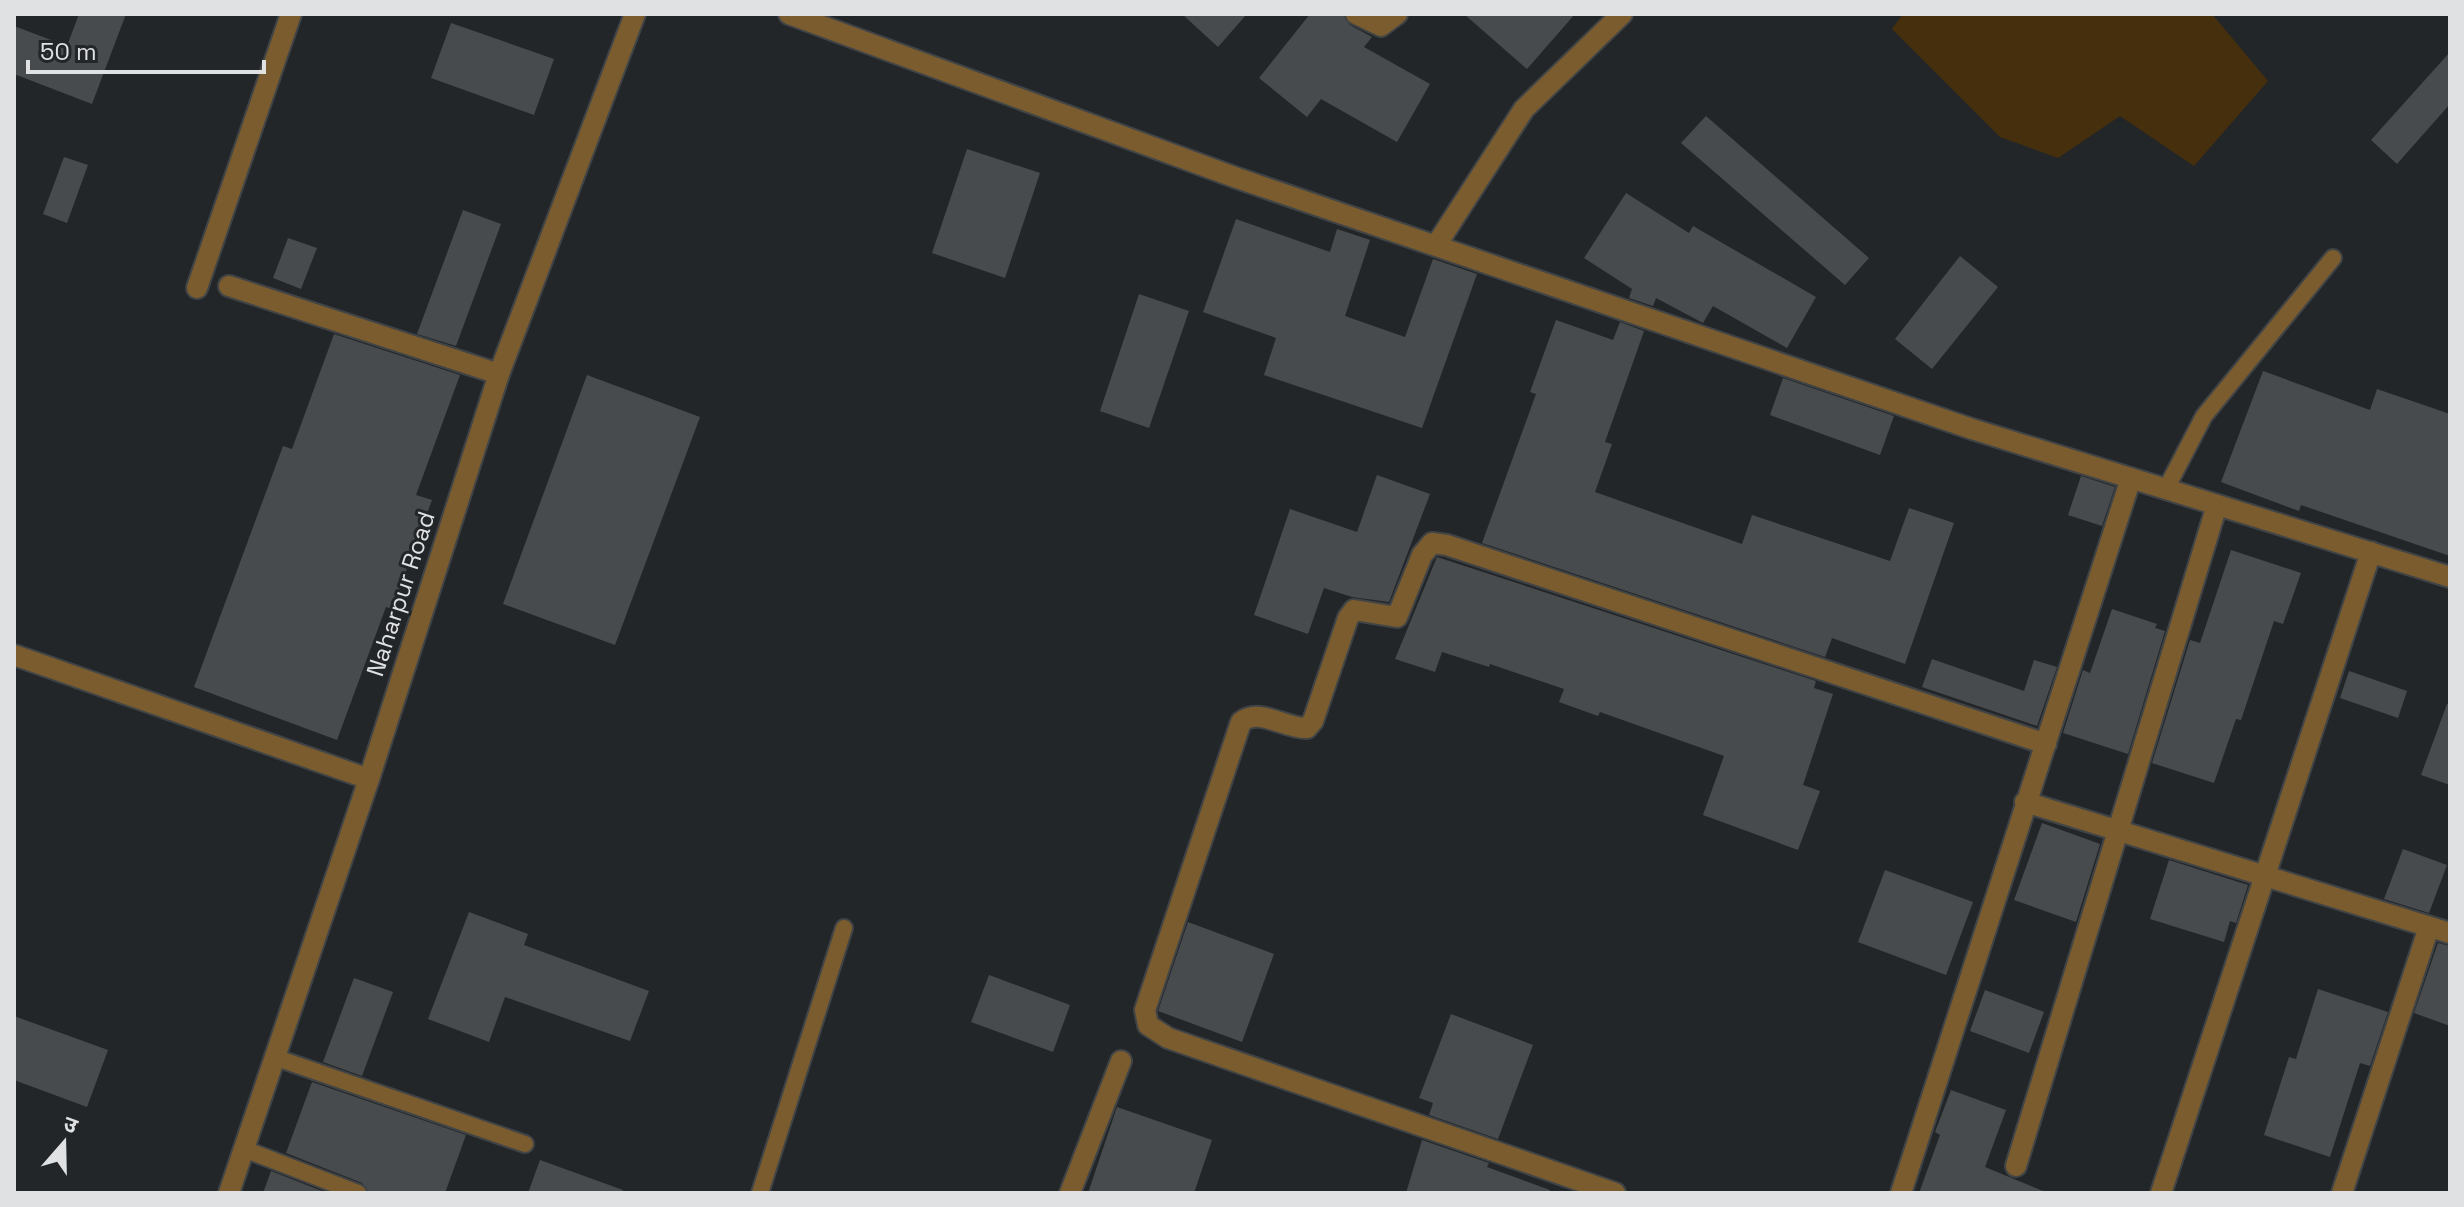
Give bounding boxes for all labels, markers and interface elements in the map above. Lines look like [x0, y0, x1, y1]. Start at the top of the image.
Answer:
scale bar [28, 24, 264, 74]
text: 50 m [40, 36, 97, 67]
street label: Naharpur Road [359, 507, 442, 680]
north arrow [24, 1103, 104, 1183]
text: उ [60, 1109, 83, 1140]

